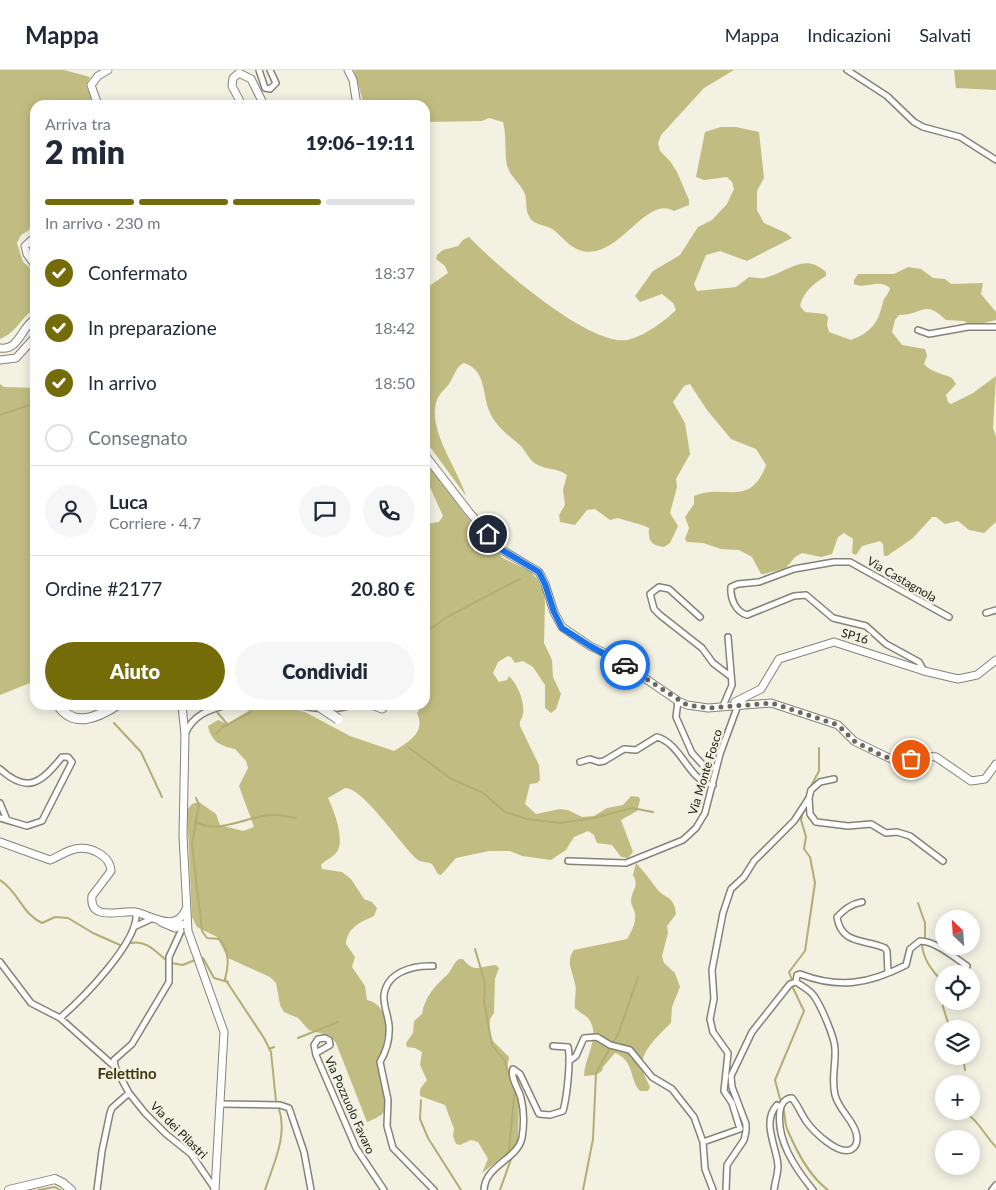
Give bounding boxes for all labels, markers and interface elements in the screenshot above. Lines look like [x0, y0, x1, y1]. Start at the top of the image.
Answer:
text: Mappa [25, 20, 99, 49]
text: Mappa [725, 24, 779, 46]
text: Indicazioni [807, 24, 891, 46]
text: Salvati [919, 24, 971, 46]
text: Arriva tra [45, 114, 111, 133]
text: 19:06–19:11 [306, 131, 415, 154]
text: 2 min [45, 132, 125, 171]
text: In arrivo · 230 m [45, 213, 160, 232]
icon: check [45, 259, 73, 287]
text: Confermato [88, 261, 188, 284]
text: 18:37 [374, 263, 415, 282]
icon: check [45, 314, 73, 342]
text: In preparazione [88, 316, 217, 339]
text: 18:42 [374, 318, 415, 337]
icon: check [45, 369, 73, 397]
text: In arrivo [88, 371, 157, 394]
text: 18:50 [374, 373, 415, 392]
text: Consegnato [88, 426, 187, 449]
button: person [45, 485, 97, 537]
button: chat [299, 485, 351, 537]
button: phone [363, 485, 415, 537]
text: Luca [109, 490, 148, 513]
text: Corriere · 4.7 [109, 513, 201, 532]
pin [467, 513, 509, 555]
icon: home [474, 520, 502, 548]
street label: Via Castagnola [864, 553, 940, 605]
text: Ordine #2177 [45, 577, 162, 600]
text: 20.80 € [351, 577, 415, 600]
street label: SP16 [840, 625, 870, 647]
courier [600, 640, 650, 690]
button: Aiuto [45, 642, 225, 700]
button: Condividi [235, 642, 415, 700]
icon: car [611, 651, 639, 679]
street label: Via Monte Fosco [685, 727, 725, 817]
pin [890, 738, 932, 780]
icon: bag [897, 745, 925, 773]
north arrow [935, 910, 980, 955]
map controls [935, 910, 980, 1175]
button: locate [935, 965, 980, 1010]
button: layers [935, 1020, 980, 1065]
street label: Via Pozzuolo Favaro [322, 1054, 378, 1156]
district label: Felettino [97, 1064, 157, 1082]
button: + [935, 1075, 980, 1120]
street label: Via dei Pilastri [147, 1098, 211, 1162]
button: − [935, 1130, 980, 1175]

